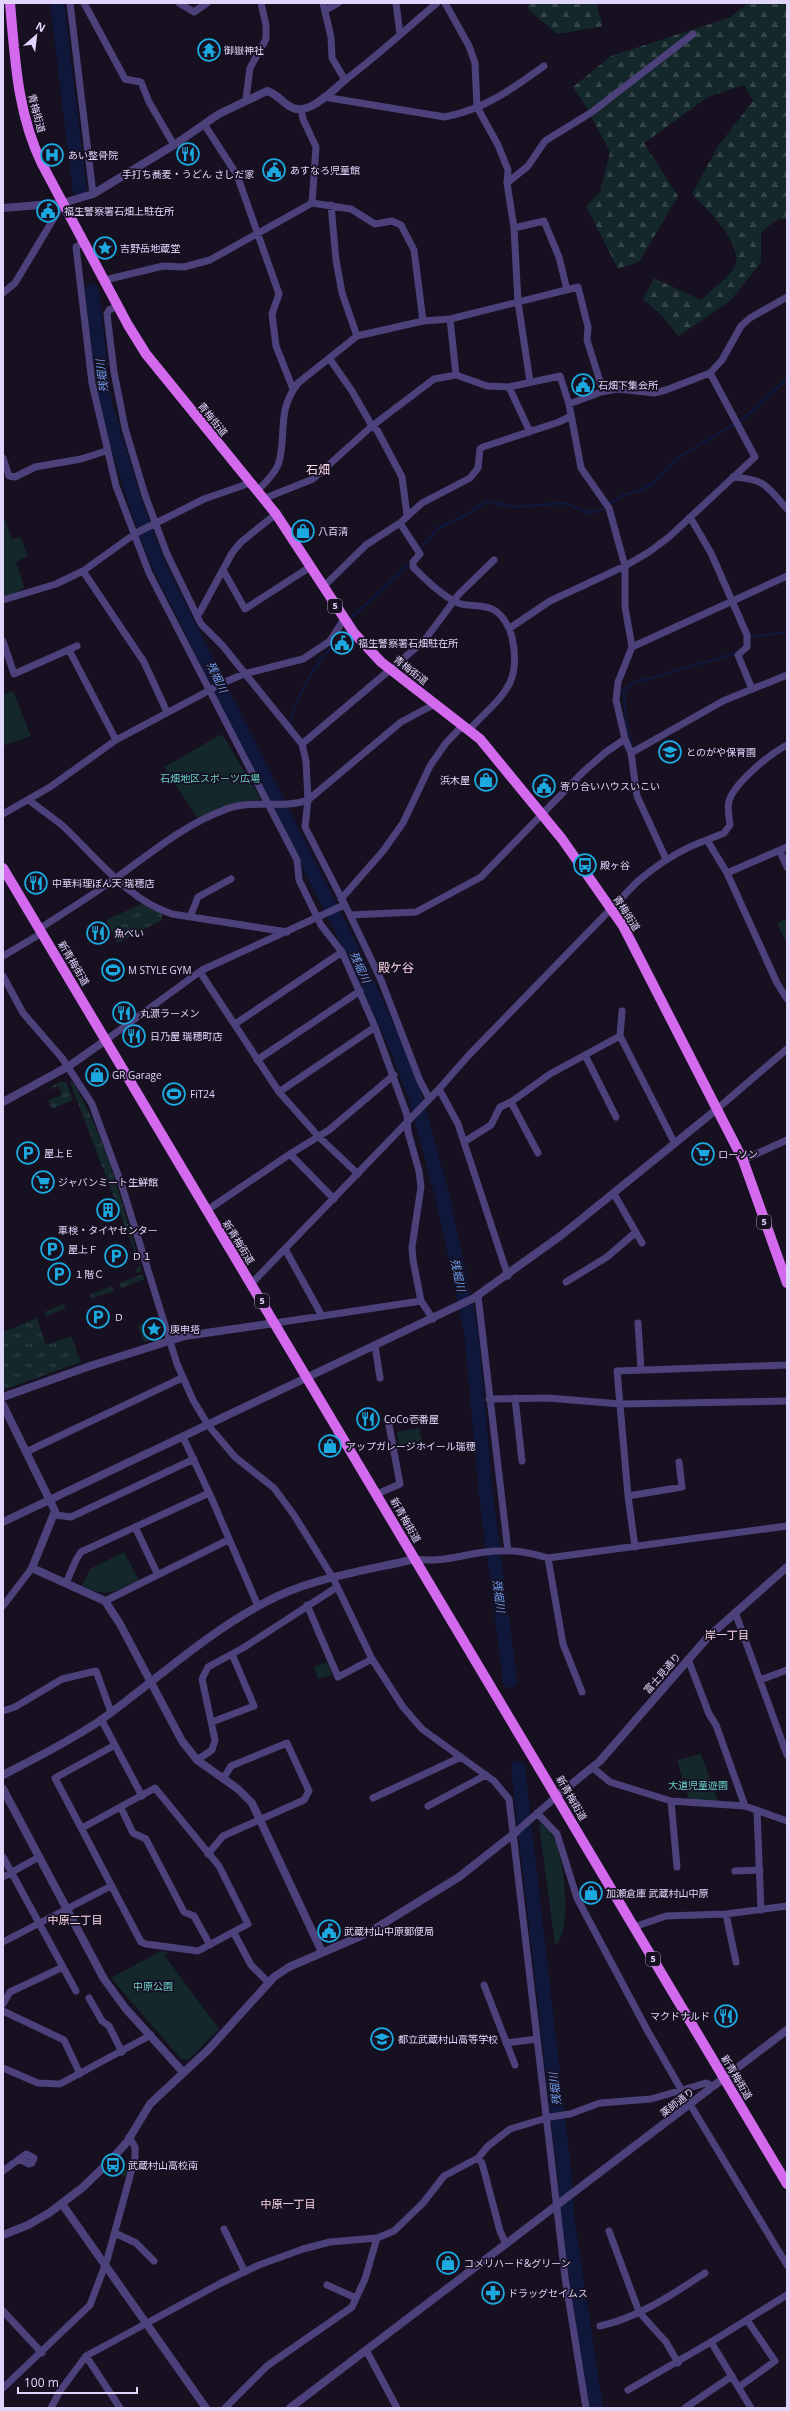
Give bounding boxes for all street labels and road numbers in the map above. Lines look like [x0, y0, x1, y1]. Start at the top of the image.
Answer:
street label: 青梅街道 [25, 92, 49, 134]
street label: 青梅街道 [195, 399, 231, 439]
road number: 5 [328, 599, 342, 613]
street label: 青梅街道 [391, 652, 431, 688]
street label: 青梅街道 [610, 892, 644, 934]
street label: 新青梅街道 [55, 938, 93, 988]
road number: 5 [757, 1215, 771, 1229]
street label: 新青梅街道 [220, 1217, 258, 1267]
road number: 5 [255, 1294, 269, 1308]
street label: 新青梅街道 [387, 1495, 425, 1545]
street label: 富士見通り [640, 1650, 684, 1696]
street label: 新青梅街道 [553, 1773, 591, 1823]
road number: 5 [646, 1952, 660, 1966]
street label: 新青梅街道 [718, 2052, 756, 2102]
street label: 薬師通り [657, 2084, 697, 2120]

